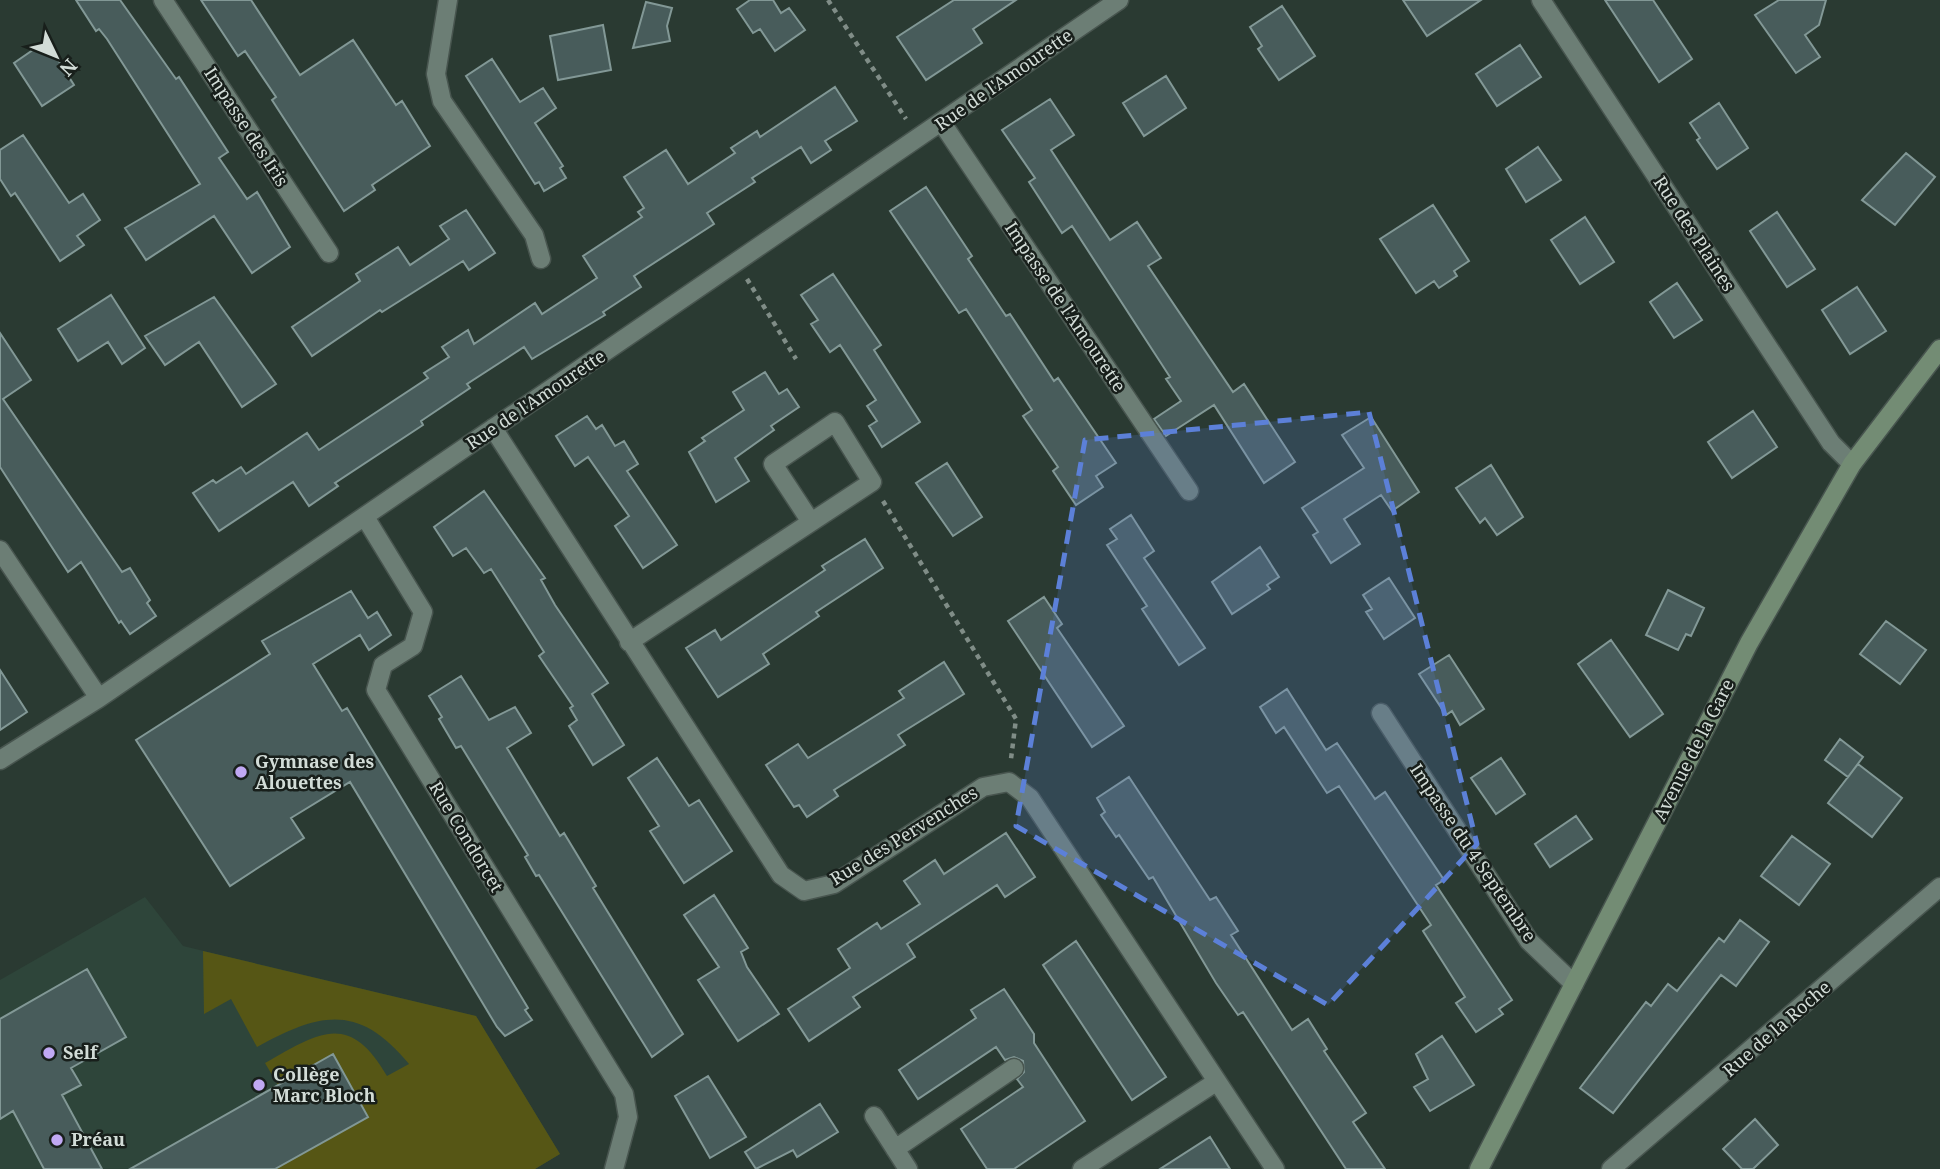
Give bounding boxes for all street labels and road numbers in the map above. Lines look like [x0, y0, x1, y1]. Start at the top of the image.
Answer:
street label: Rue de l'Amourette [930, 23, 1077, 136]
street label: Impasse des Iris [199, 62, 294, 191]
street label: Rue des Plaines [1649, 171, 1741, 296]
street label: Impasse de l'Amourette [1000, 217, 1132, 396]
street label: Rue de l'Amourette [461, 344, 610, 455]
street label: Avenue de la Gare [1647, 675, 1739, 824]
street label: Impasse du 4 Septembre [1405, 759, 1542, 946]
street label: Rue Condorcet [424, 777, 509, 896]
street label: Rue des Pervenches [825, 780, 982, 890]
street label: Rue de la Roche [1717, 975, 1835, 1082]

